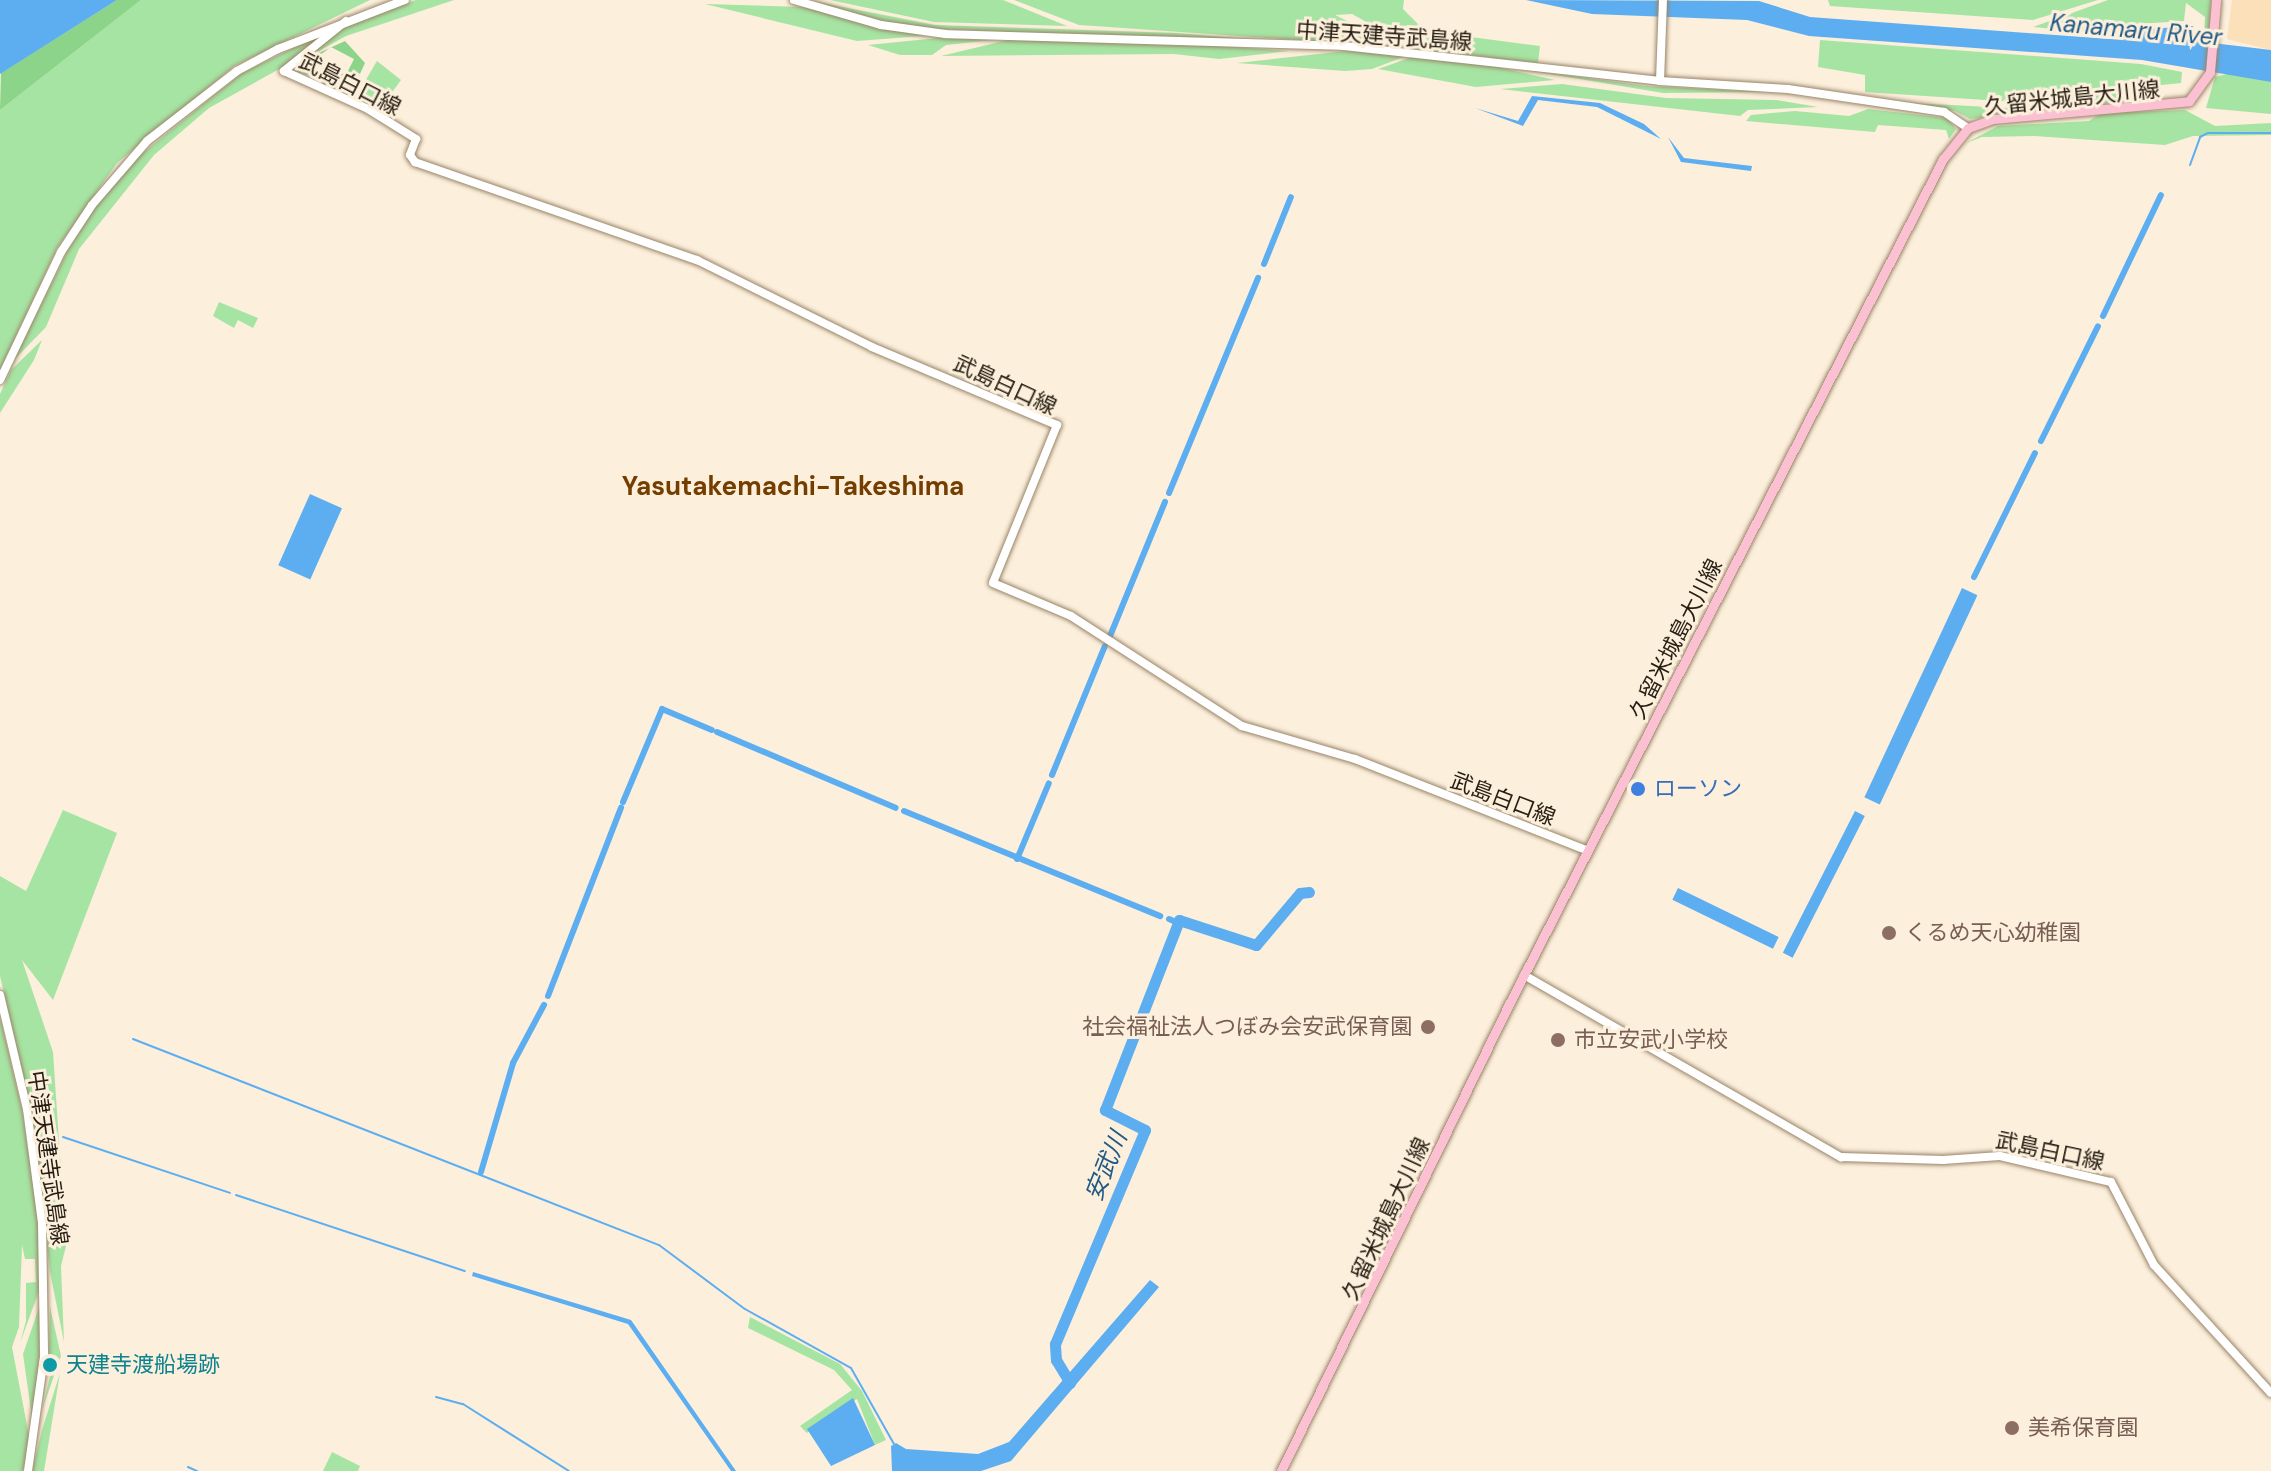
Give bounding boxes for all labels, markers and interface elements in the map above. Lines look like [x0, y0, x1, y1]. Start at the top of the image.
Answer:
water label: Kanamaru River [2049, 8, 2223, 52]
street label: 中津天建寺武島線 [1295, 17, 1473, 55]
street label: 武島白口線 [295, 47, 405, 121]
street label: 久留米城島大川線 [1983, 76, 2161, 120]
street label: 武島白口線 [950, 350, 1060, 420]
district label: Yasutakemachi-Takeshima [622, 471, 964, 503]
street label: 久留米城島大川線 [1624, 555, 1728, 723]
street label: 武島白口線 [1447, 767, 1559, 831]
place label: ローソン [1654, 776, 1742, 802]
marker: ローソン [1629, 780, 1647, 798]
place label: くるめ天心幼稚園 [1905, 920, 2081, 946]
marker: くるめ天心幼稚園 [1880, 924, 1898, 942]
place label: 社会福祉法人つぼみ会安武保育園 [1082, 1014, 1412, 1040]
marker: 社会福祉法人つぼみ会安武保育園 [1419, 1018, 1437, 1036]
place label: 市立安武小学校 [1574, 1027, 1728, 1053]
marker: 市立安武小学校 [1549, 1031, 1567, 1049]
street label: 中津天建寺武島線 [23, 1069, 73, 1247]
water label: 安武川 [1079, 1127, 1133, 1205]
street label: 武島白口線 [1993, 1127, 2107, 1175]
street label: 久留米城島大川線 [1337, 1134, 1435, 1304]
place label: 天建寺渡船場跡 [66, 1352, 220, 1378]
marker: 天建寺渡船場跡 [41, 1356, 59, 1374]
place label: 美希保育園 [2028, 1415, 2138, 1441]
marker: 美希保育園 [2003, 1419, 2021, 1437]

